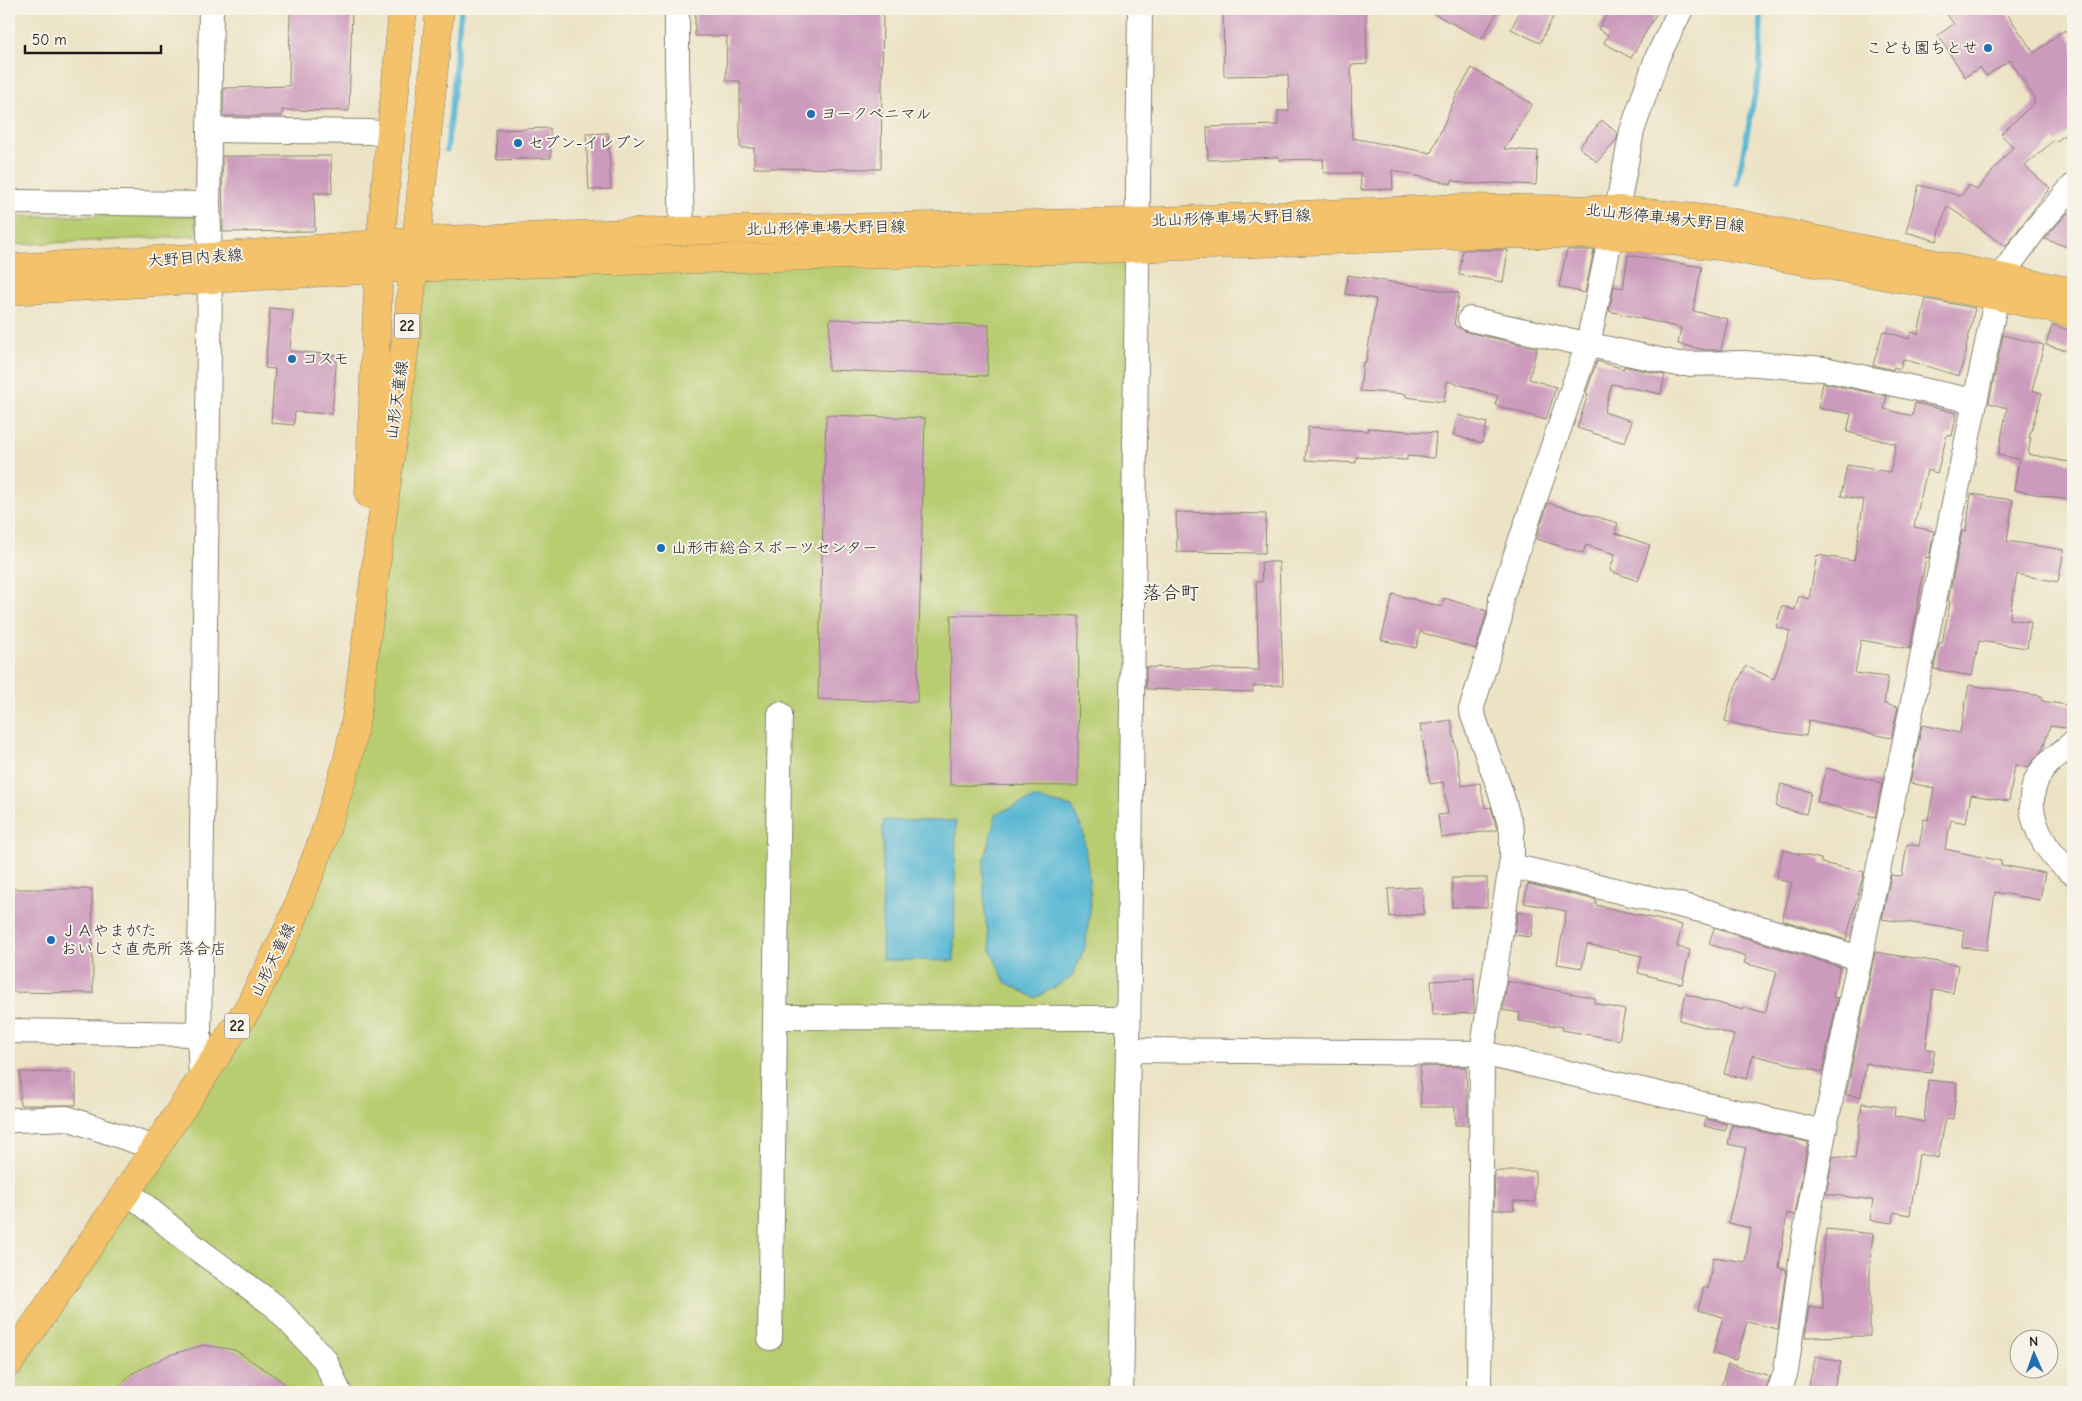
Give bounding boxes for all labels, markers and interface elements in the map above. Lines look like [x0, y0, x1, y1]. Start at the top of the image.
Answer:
scale bar [25, 22, 161, 54]
text: 50 m [32, 31, 67, 49]
place label: こども園ちとせ [1866, 39, 1978, 57]
marker: こども園ちとせ [1982, 42, 1994, 54]
place label: ヨークベニマル [821, 105, 932, 123]
marker: ヨークベニマル [805, 108, 817, 120]
place label: セブン-イレブン [528, 134, 646, 152]
marker: セブン-イレブン [512, 137, 524, 149]
street label: 北山形停車場大野目線 [1584, 201, 1746, 235]
street label: 北山形停車場大野目線 [1151, 206, 1311, 230]
street label: 北山形停車場大野目線 [746, 218, 906, 238]
street label: 大野目内表線 [146, 246, 244, 270]
road number: 22 [394, 314, 420, 338]
place label: コスモ [302, 350, 349, 368]
marker: コスモ [286, 353, 298, 365]
street label: 山形天童線 [383, 359, 411, 441]
place label: 山形市総合スポーツセンター [671, 539, 878, 557]
marker: 山形市総合スポーツセンター [655, 542, 667, 554]
district label: 落合町 [1142, 582, 1200, 604]
street label: 山形天童線 [247, 920, 299, 1000]
place label: ＪＡやまがた おいしさ直売所 落合店 [61, 922, 226, 958]
marker: ＪＡやまがた おいしさ直売所 落合店 [45, 934, 57, 946]
road number: 22 [224, 1014, 250, 1038]
north arrow [2010, 1328, 2060, 1378]
text: N [2029, 1333, 2038, 1350]

